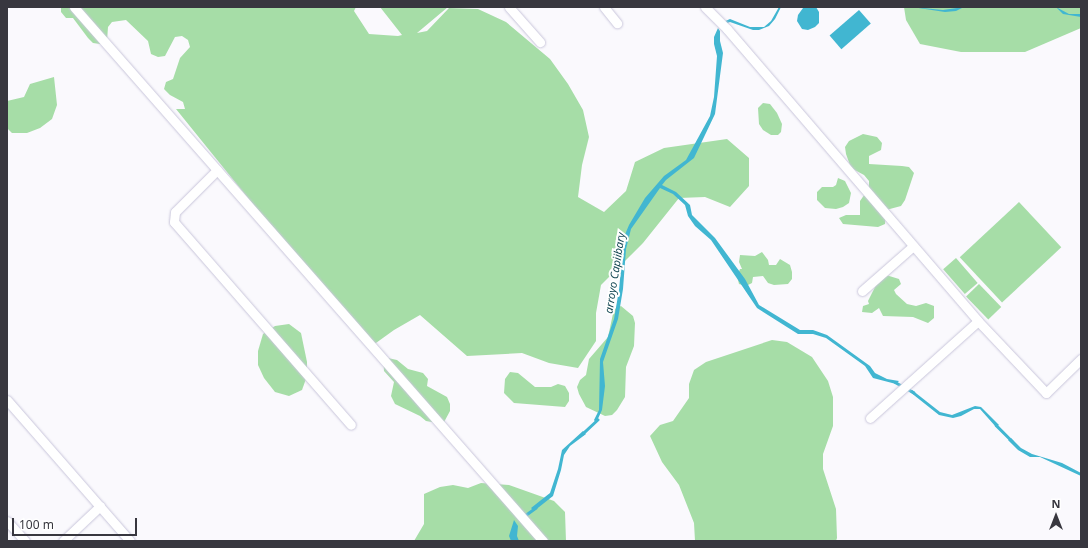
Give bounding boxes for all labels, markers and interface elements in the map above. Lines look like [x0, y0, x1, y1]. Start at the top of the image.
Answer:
water label: arroyo Capiibary [602, 232, 628, 314]
north arrow [1036, 496, 1076, 536]
text: N [1052, 496, 1060, 511]
scale bar [14, 510, 139, 536]
text: 100 m [19, 516, 54, 533]

